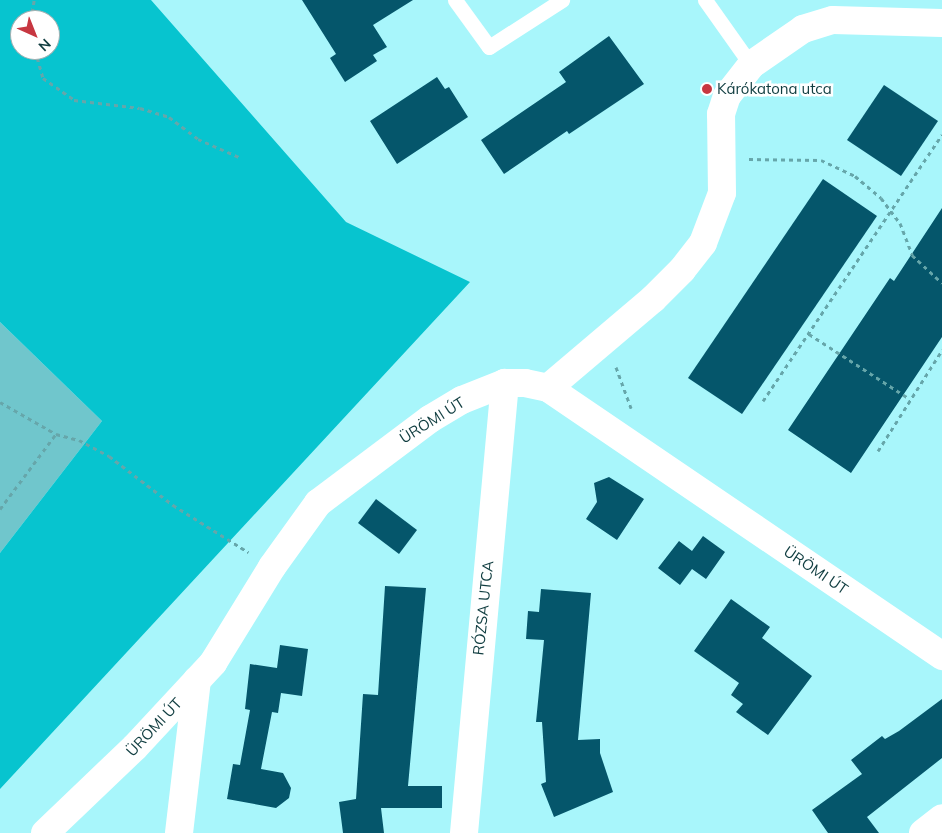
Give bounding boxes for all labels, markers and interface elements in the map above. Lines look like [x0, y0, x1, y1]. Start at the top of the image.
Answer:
north arrow [10, 10, 60, 60]
text: N [35, 35, 55, 55]
place label: Kárókatona utca [717, 80, 832, 98]
marker: Kárókatona utca [701, 83, 713, 95]
street label: ÜRÖMI ÚT [396, 393, 468, 447]
street label: ÜRÖMI ÚT [780, 542, 852, 598]
street label: RÓZSA UTCA [469, 560, 497, 656]
street label: ÜRÖMI ÚT [122, 694, 186, 760]

